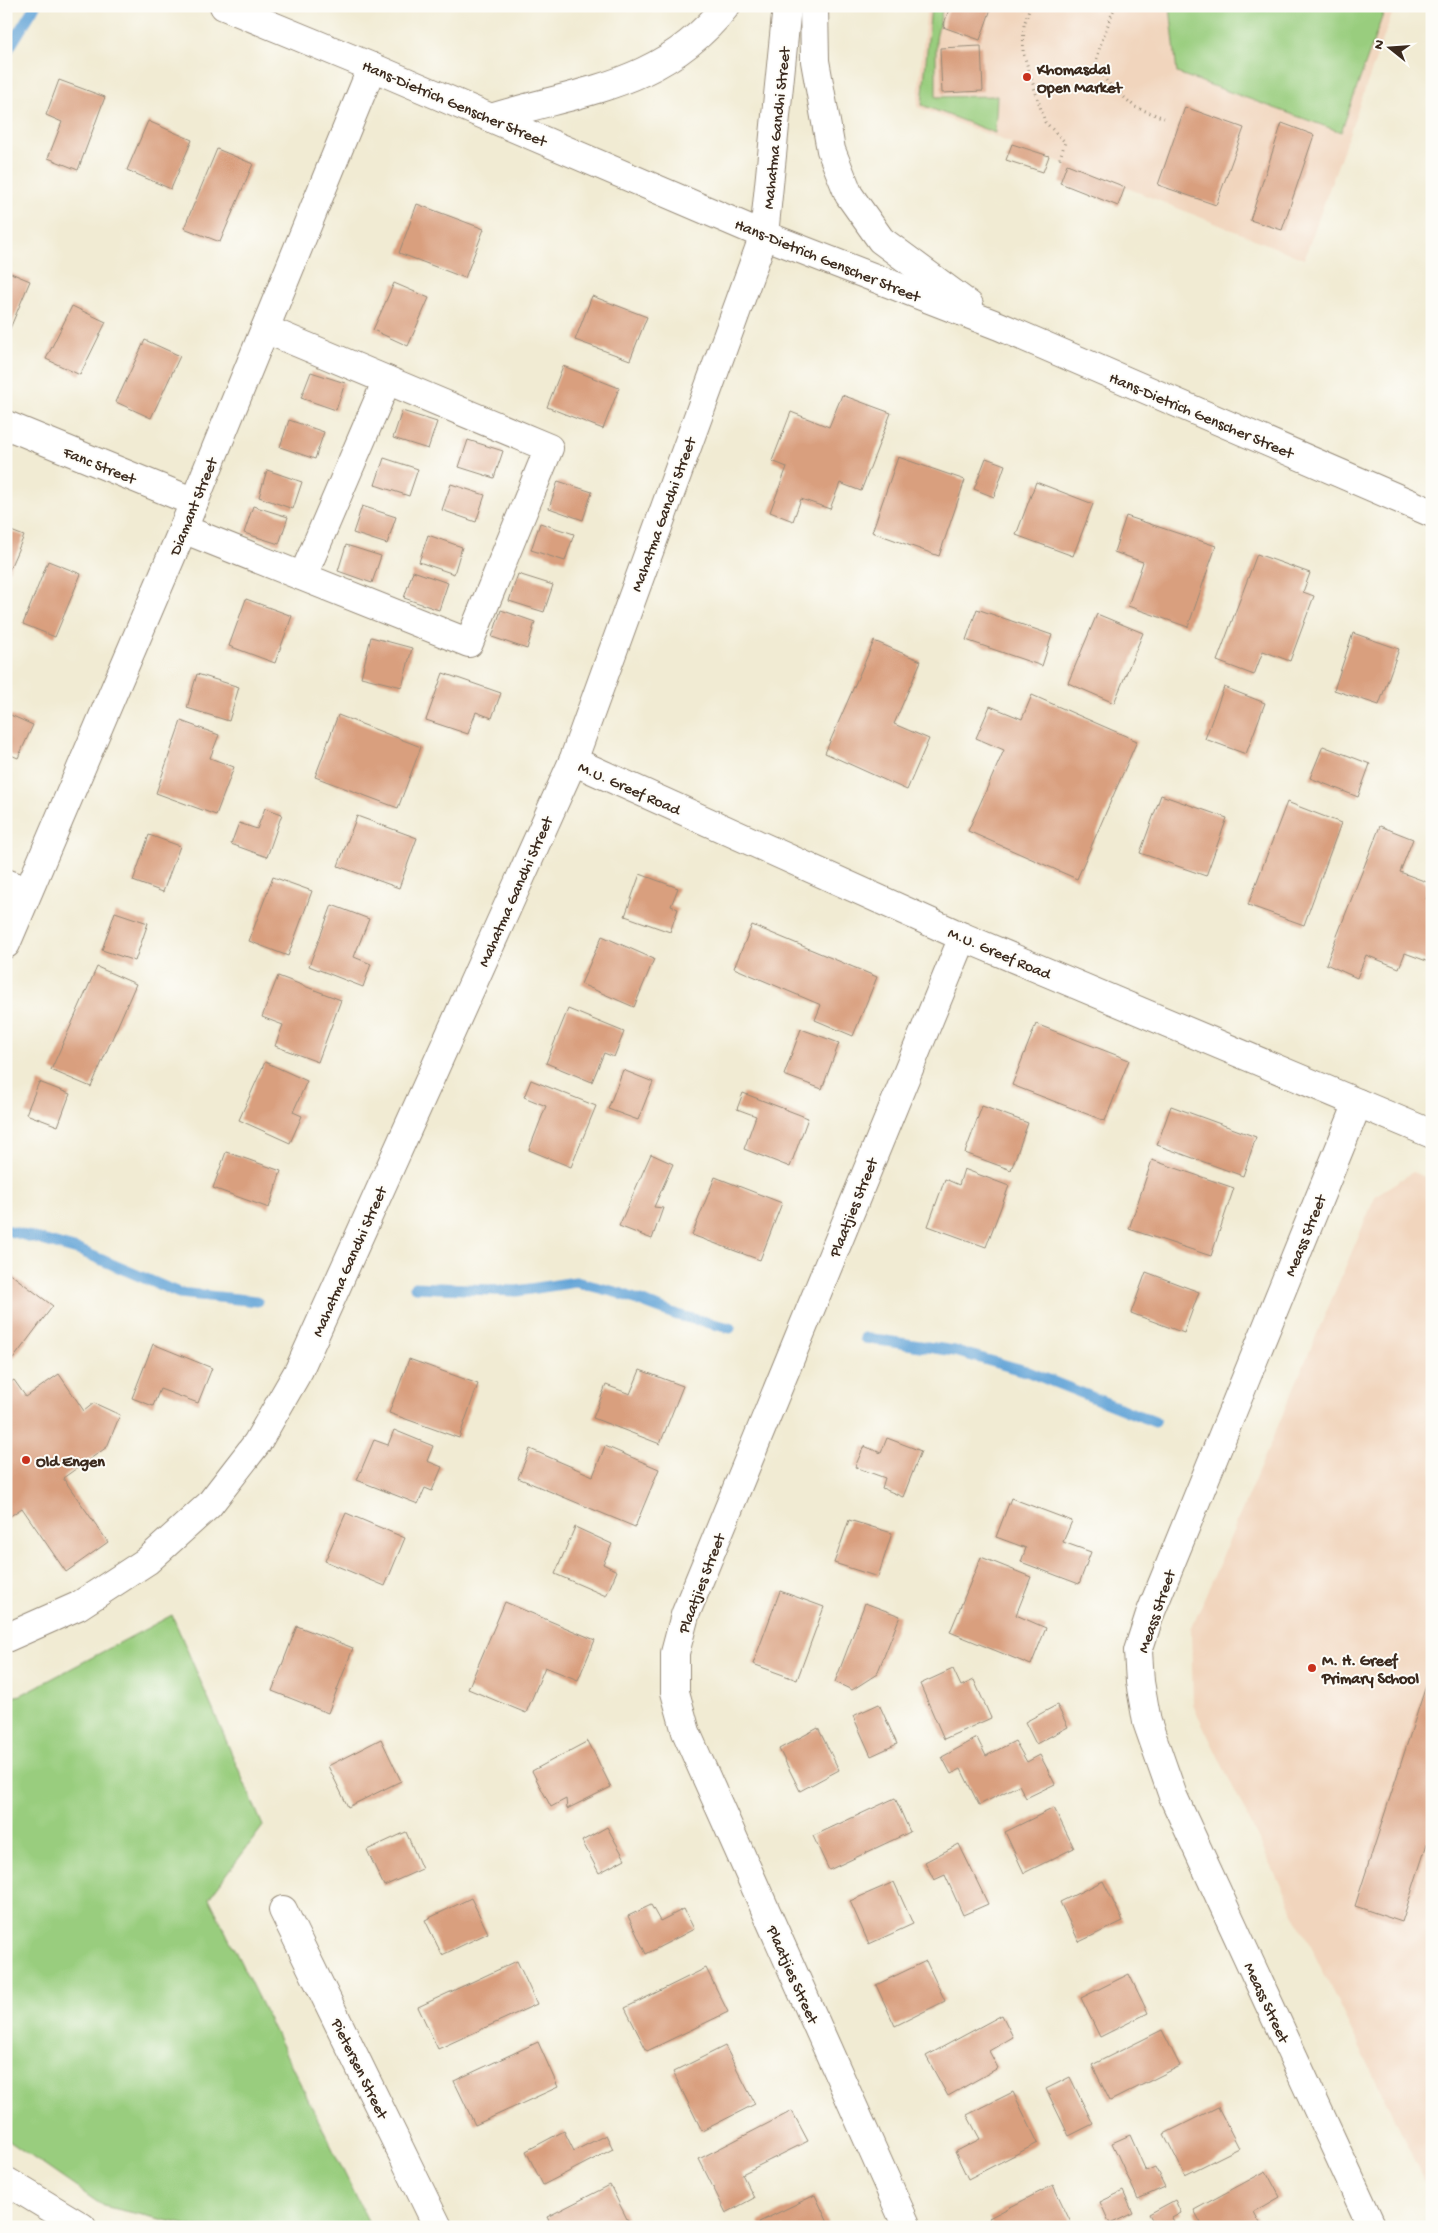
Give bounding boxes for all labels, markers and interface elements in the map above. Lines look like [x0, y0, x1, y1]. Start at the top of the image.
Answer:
north arrow [1366, 22, 1416, 72]
text: N [1370, 38, 1389, 52]
street label: Mahatma Gandhi Street [761, 45, 797, 210]
street label: Hans-Dietrich Genscher Street [359, 58, 550, 153]
place label: Khomasdal Open Market [1036, 62, 1123, 99]
marker: Khomasdal Open Market [1021, 71, 1033, 83]
street label: Hans-Dietrich Genscher Street [731, 216, 924, 309]
street label: Hans-Dietrich Genscher Street [1106, 370, 1297, 465]
street label: Mahatma Gandhi Street [629, 434, 703, 595]
street label: Fanc Street [59, 444, 139, 491]
street label: Diamant Street [167, 454, 224, 560]
street label: M.U. Greef Road [574, 759, 684, 822]
street label: Mahatma Gandhi Street [475, 813, 560, 971]
street label: M.U. Greef Road [944, 925, 1055, 986]
street label: Plaatjies Street [826, 1155, 884, 1262]
street label: Mahatma Gandhi Street [309, 1183, 394, 1341]
street label: Meass Street [1282, 1191, 1333, 1280]
marker: Old Engen [20, 1454, 32, 1466]
place label: Old Engen [36, 1454, 105, 1473]
street label: Plaatjies Street [675, 1530, 732, 1638]
street label: Meass Street [1135, 1567, 1182, 1656]
place label: M. H. Greef Primary School [1321, 1652, 1420, 1690]
marker: M. H. Greef Primary School [1306, 1662, 1318, 1674]
street label: Plaatjies Street [760, 1923, 822, 2029]
street label: Meass Street [1238, 1960, 1292, 2048]
street label: Pietersen Street [325, 2015, 391, 2124]

